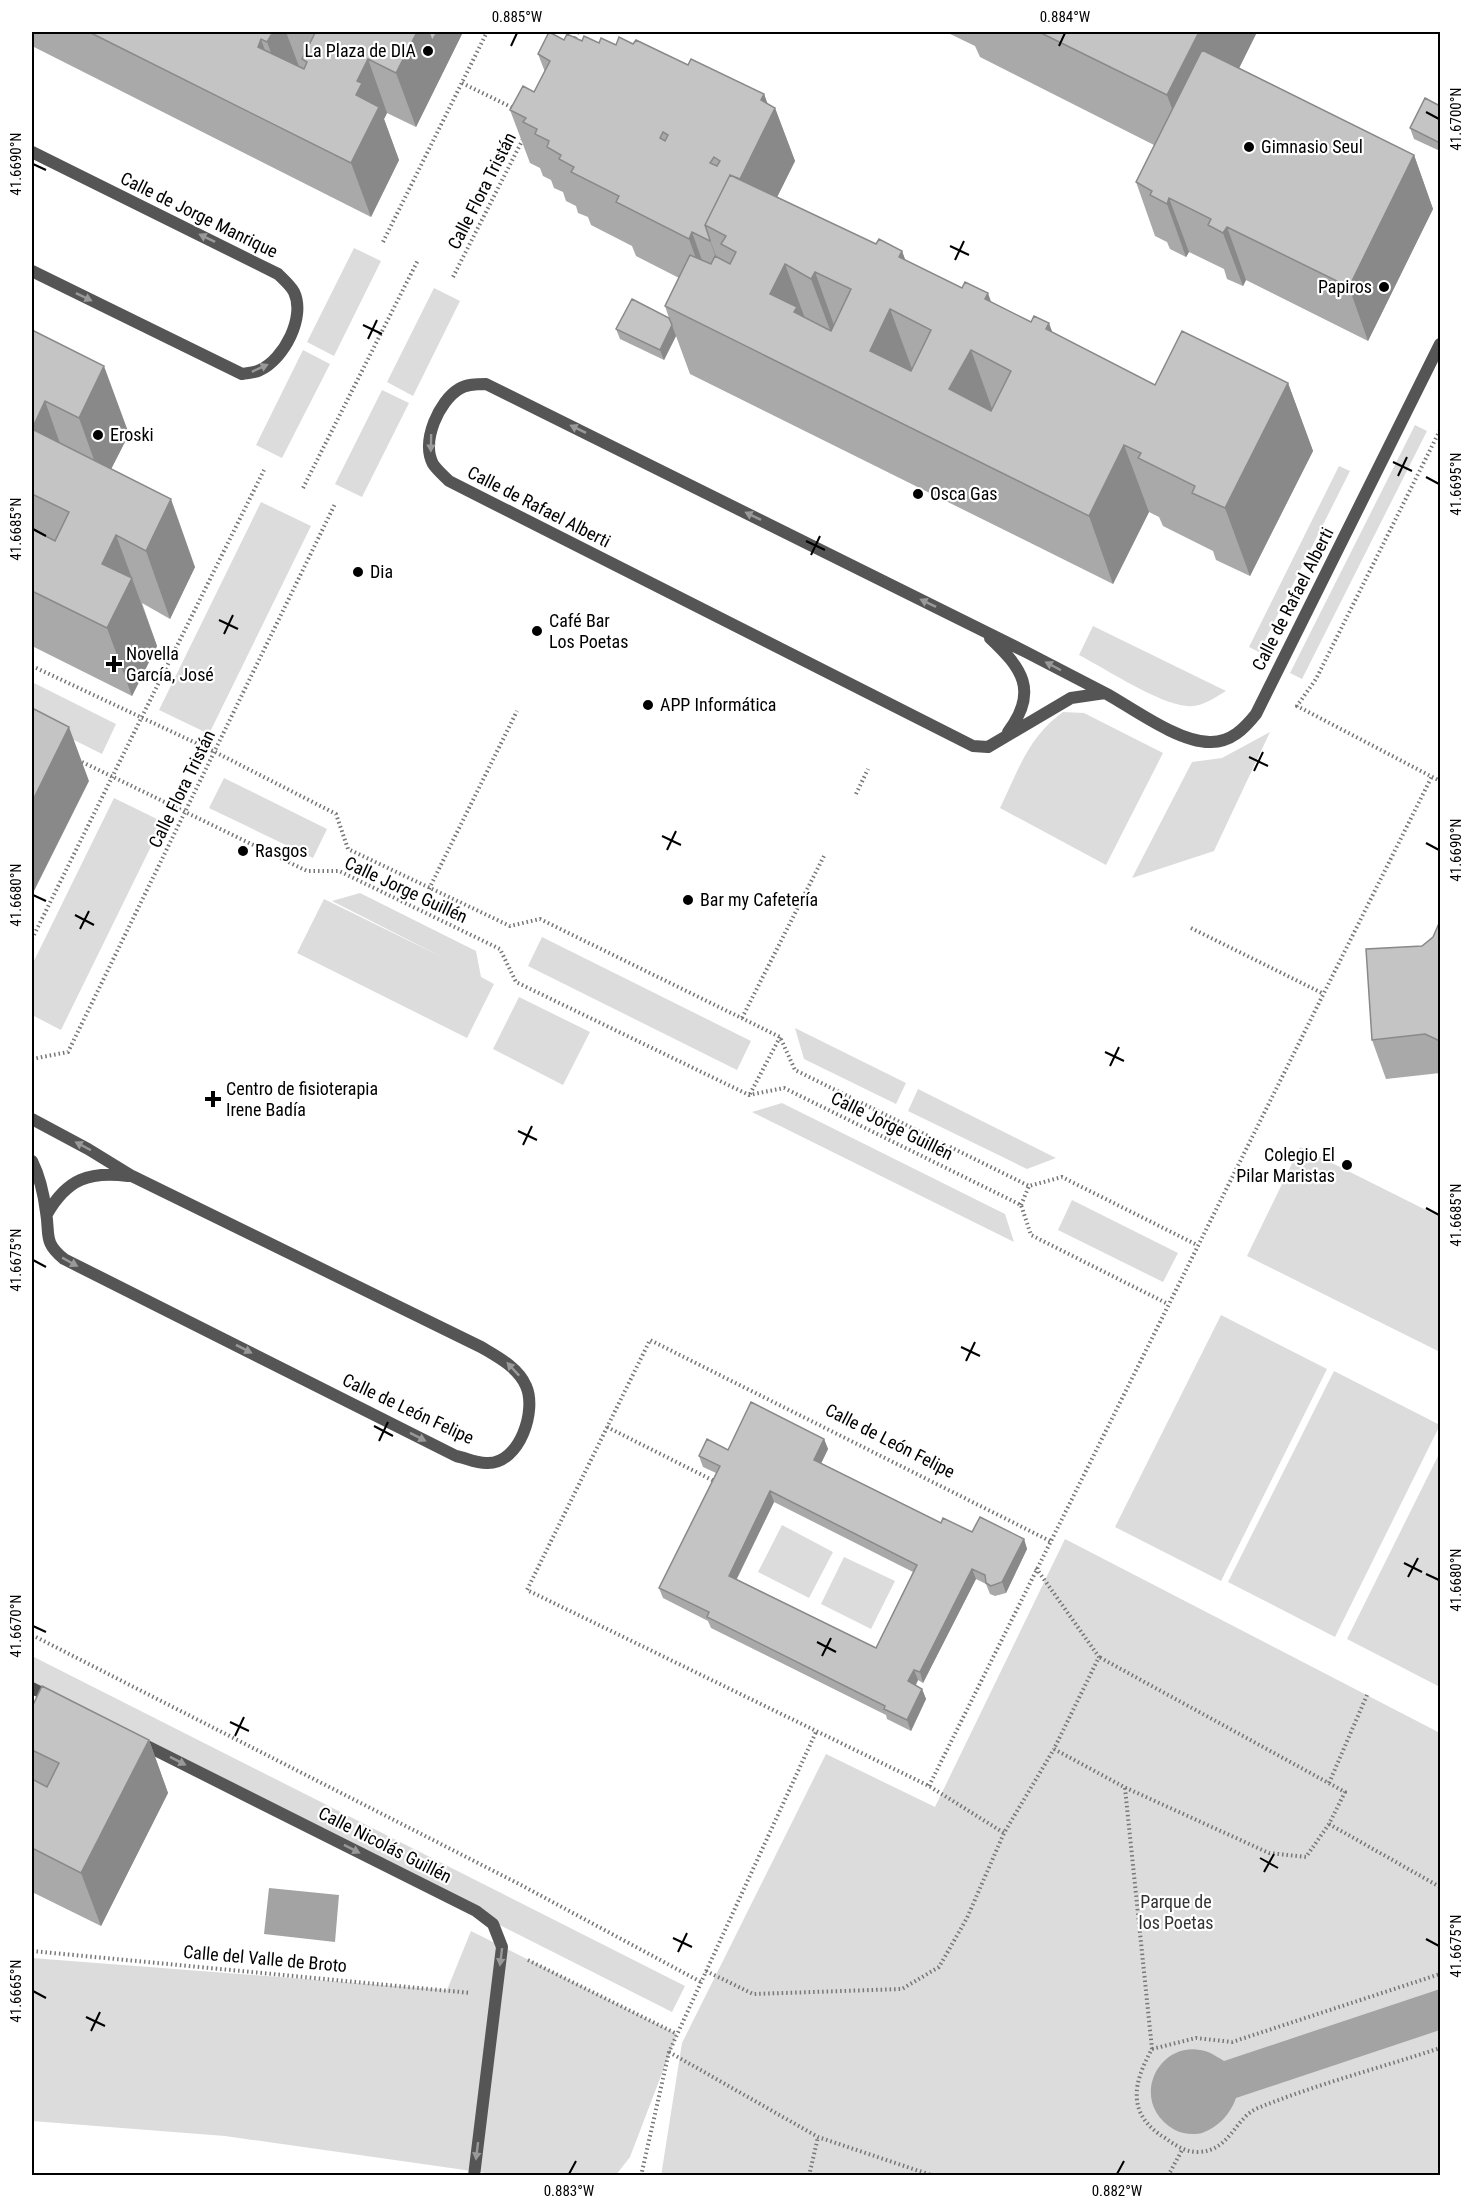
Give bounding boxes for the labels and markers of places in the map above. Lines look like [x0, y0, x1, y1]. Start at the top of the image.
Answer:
place label: La Plaza de DIA [304, 40, 417, 61]
marker: La Plaza de DIA [421, 44, 435, 58]
place label: Gimnasio Seul [1261, 136, 1363, 157]
marker: Gimnasio Seul [1242, 140, 1256, 154]
place label: Papiros [1318, 276, 1372, 297]
marker: Papiros [1377, 280, 1391, 294]
place label: Eroski [110, 424, 154, 445]
marker: Eroski [91, 428, 105, 442]
place label: Osca Gas [930, 483, 998, 504]
marker: Osca Gas [911, 487, 925, 501]
place label: Dia [370, 561, 393, 582]
marker: Dia [351, 565, 365, 579]
place label: Café Bar Los Poetas [549, 610, 628, 652]
marker: Café Bar Los Poetas [530, 624, 544, 638]
place label: Novella García, José [126, 643, 214, 685]
marker: Novella García, José [107, 657, 121, 671]
place label: APP Informática [660, 694, 776, 715]
marker: APP Informática [641, 698, 655, 712]
place label: Rasgos [255, 840, 308, 861]
marker: Rasgos [236, 844, 250, 858]
place label: Bar my Cafetería [700, 889, 818, 910]
marker: Bar my Cafetería [681, 893, 695, 907]
place label: Centro de fisioterapia Irene Badía [226, 1078, 378, 1120]
marker: Centro de fisioterapia Irene Badía [204, 1090, 222, 1108]
place label: Colegio El Pilar Maristas [1236, 1144, 1335, 1186]
marker: Colegio El Pilar Maristas [1340, 1158, 1354, 1172]

